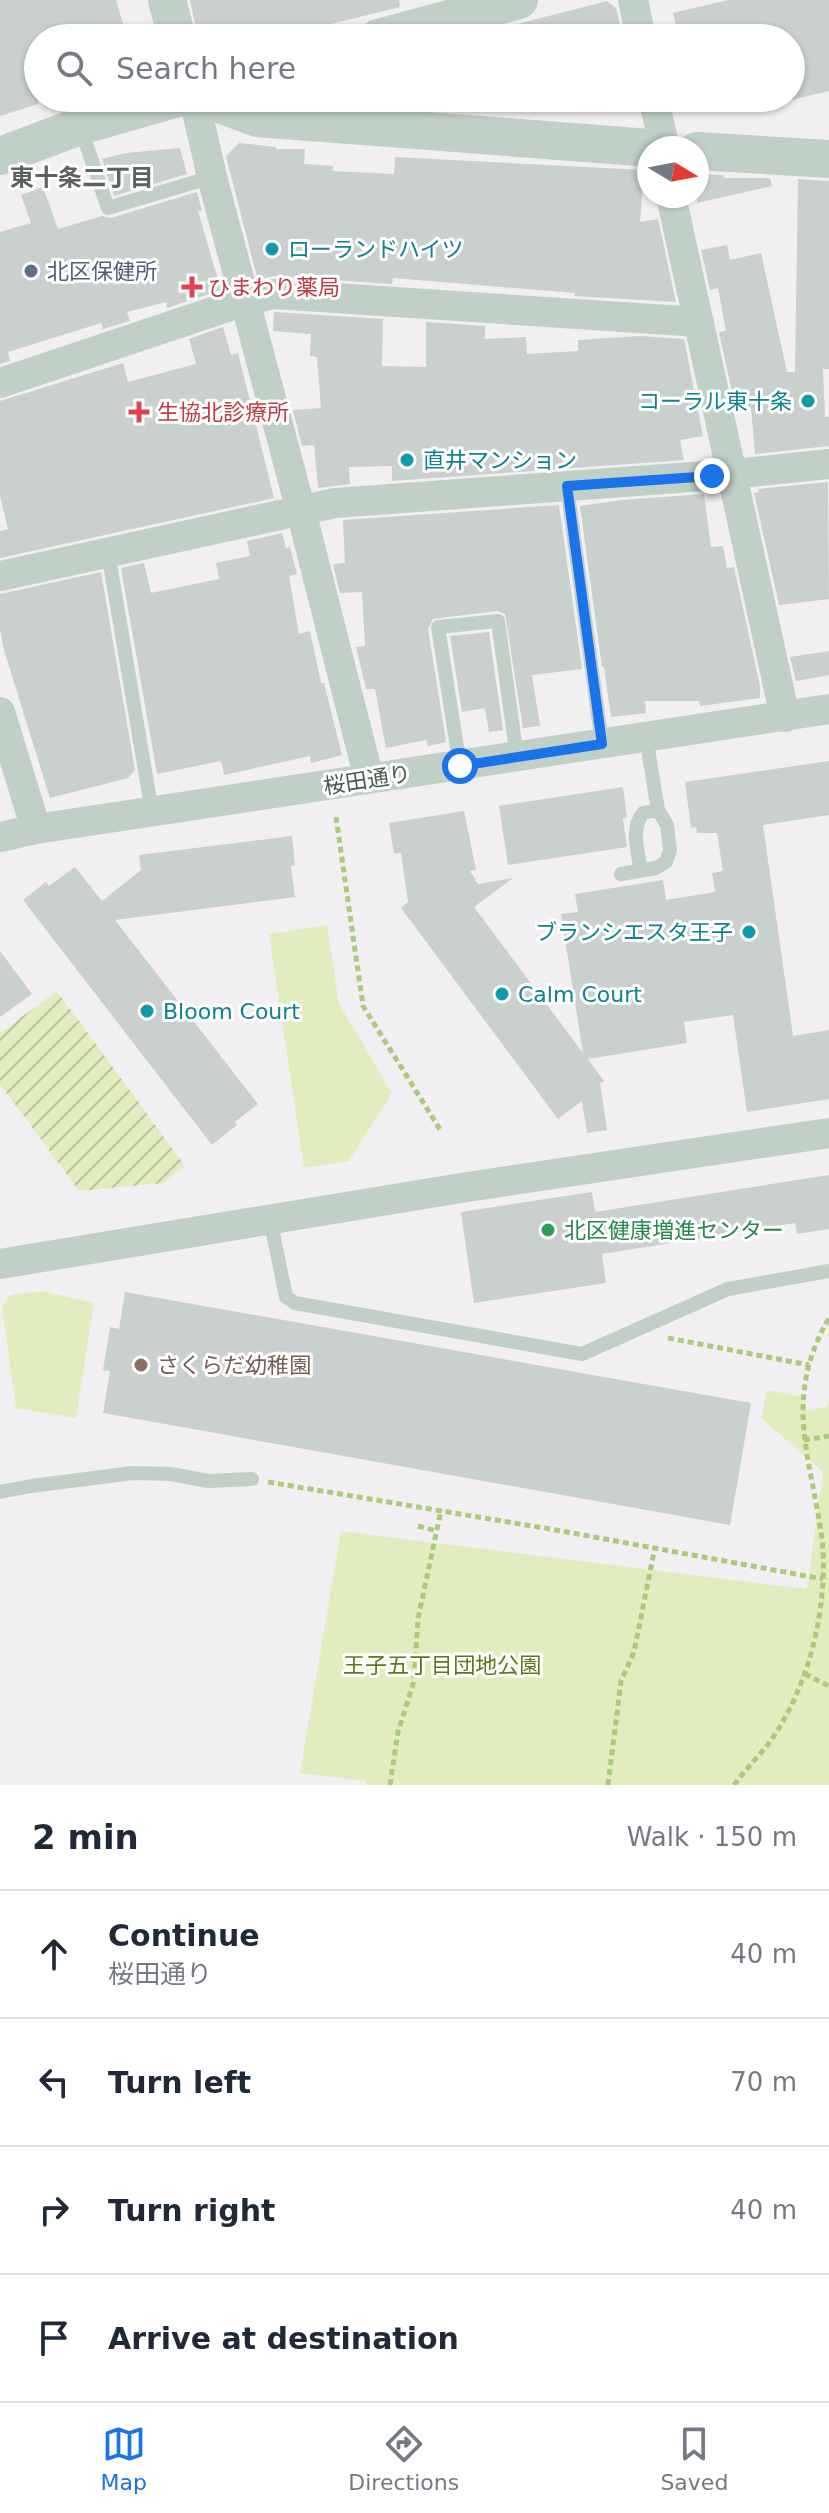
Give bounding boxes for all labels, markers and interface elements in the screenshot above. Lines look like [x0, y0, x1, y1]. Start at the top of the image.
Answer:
search box [24, 24, 805, 112]
icon: search [52, 46, 96, 90]
text: Search here [116, 51, 296, 86]
north arrow [637, 136, 709, 208]
district label: 東十条二丁目 [10, 164, 154, 192]
place label: ローランドハイツ [288, 237, 464, 262]
marker: ローランドハイツ [263, 240, 281, 258]
place label: 北区保健所 [47, 259, 157, 284]
marker: 北区保健所 [22, 262, 40, 280]
place label: ひまわり薬局 [208, 275, 340, 300]
marker: ひまわり薬局 [183, 278, 201, 296]
place label: コーラル東十条 [638, 389, 792, 414]
marker: コーラル東十条 [799, 392, 817, 410]
place label: 生協北診療所 [157, 400, 289, 425]
marker: 生協北診療所 [128, 401, 150, 423]
place label: 直井マンション [423, 448, 577, 473]
marker: 直井マンション [398, 451, 416, 469]
route end [694, 458, 730, 494]
route start [442, 748, 478, 784]
street label: 桜田通り [322, 761, 412, 799]
place label: ブランシエスタ王子 [535, 920, 733, 945]
marker: ブランシエスタ王子 [740, 923, 758, 941]
place label: Calm Court [518, 982, 642, 1007]
marker: Calm Court [493, 985, 511, 1003]
place label: Bloom Court [163, 999, 300, 1024]
marker: Bloom Court [138, 1002, 156, 1020]
place label: 北区健康増進センター [564, 1218, 784, 1243]
marker: 北区健康増進センター [539, 1221, 557, 1239]
place label: さくらだ幼稚園 [157, 1353, 311, 1378]
marker: さくらだ幼稚園 [132, 1356, 150, 1374]
park label: 王子五丁目団地公園 [343, 1653, 541, 1678]
text: 2 min [32, 1817, 139, 1857]
text: Walk · 150 m [627, 1822, 797, 1852]
text: Continue [108, 1918, 260, 1953]
icon: ahead [32, 1932, 76, 1976]
text: 40 m [730, 1939, 797, 1969]
text: 桜田通り [108, 1959, 212, 1989]
icon: left [32, 2060, 76, 2104]
text: Turn left [108, 2065, 251, 2100]
text: 70 m [730, 2067, 797, 2097]
icon: right [32, 2188, 76, 2232]
text: Turn right [108, 2193, 275, 2228]
text: 40 m [730, 2195, 797, 2225]
icon: arrive [32, 2316, 76, 2360]
text: Arrive at destination [108, 2321, 459, 2356]
tab: Map [101, 2422, 147, 2495]
tab: Directions [348, 2422, 459, 2495]
tab: Saved [660, 2422, 728, 2495]

